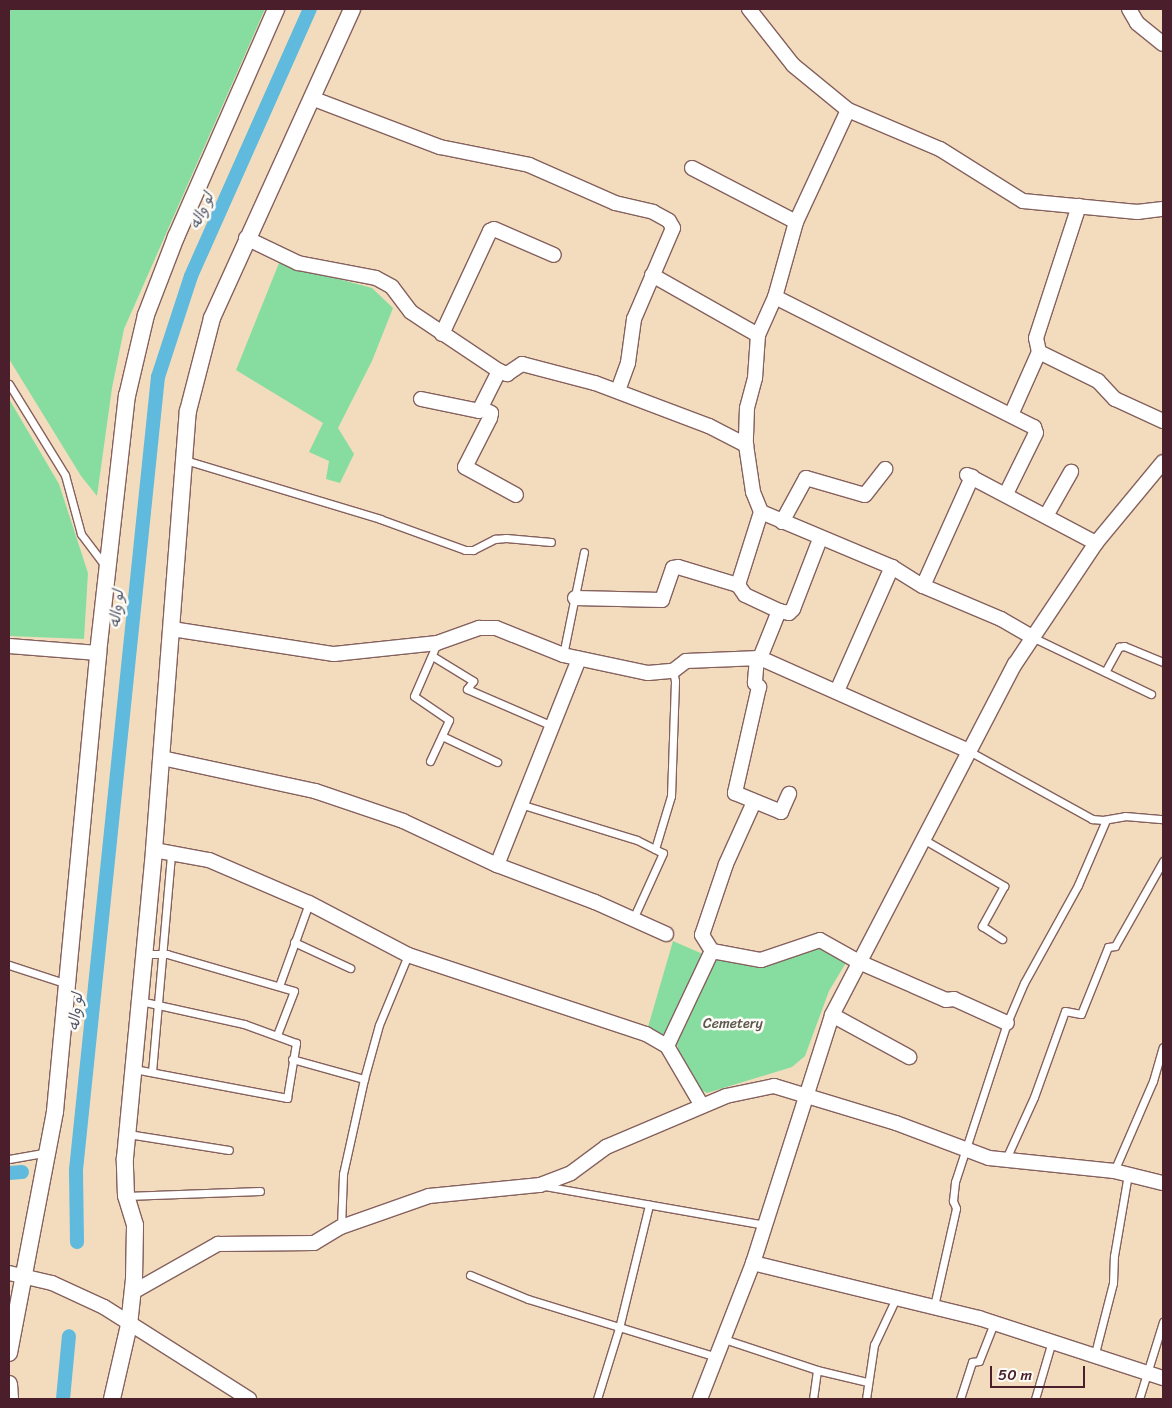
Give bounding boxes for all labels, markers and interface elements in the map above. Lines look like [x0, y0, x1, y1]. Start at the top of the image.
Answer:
water label: لو واله [186, 190, 218, 232]
water label: لو واله [106, 589, 128, 629]
water label: لو واله [65, 992, 87, 1032]
park label: Cemetery [703, 1016, 763, 1032]
scale bar [992, 1356, 1087, 1388]
text: 50 m [998, 1362, 1032, 1388]

